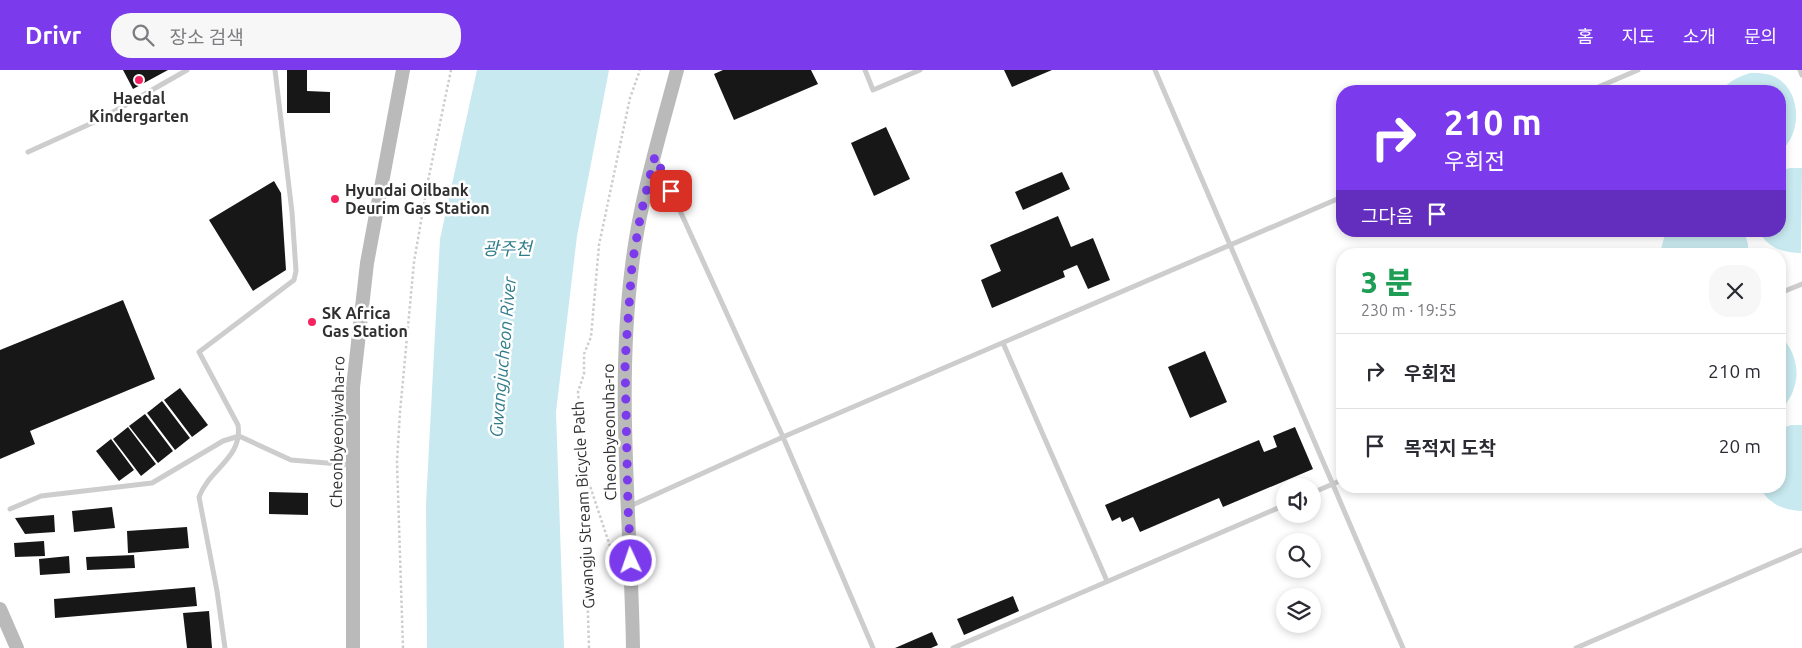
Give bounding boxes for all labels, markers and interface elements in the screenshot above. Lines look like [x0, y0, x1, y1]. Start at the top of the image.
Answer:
search box [111, 13, 461, 58]
icon: search [129, 21, 157, 49]
text: Drivr [25, 22, 81, 49]
text: 장소 검색 [169, 26, 244, 48]
text: 홈 [1577, 26, 1594, 46]
text: 지도 [1622, 26, 1655, 46]
text: 소개 [1683, 26, 1716, 46]
text: 문의 [1744, 26, 1777, 46]
marker: Haedal Kindergarten [133, 74, 145, 86]
place label: Haedal Kindergarten [89, 89, 189, 125]
text: 210 m [1444, 102, 1542, 142]
icon: right [1361, 105, 1426, 170]
text: 우회전 [1444, 148, 1505, 173]
pin [650, 170, 692, 212]
icon: arrive [657, 177, 685, 205]
place label: Hyundai Oilbank Deurim Gas Station [345, 181, 490, 217]
marker: Hyundai Oilbank Deurim Gas Station [329, 193, 341, 205]
icon: arrive [1423, 200, 1451, 228]
text: 그다음 [1361, 205, 1413, 227]
water label: 광주천 [482, 238, 534, 258]
text: 3 분 [1361, 265, 1413, 299]
button: close [1709, 265, 1761, 317]
water label: Gwangjucheon River [485, 275, 519, 438]
text: 230 m · 19:55 [1361, 301, 1457, 319]
place label: SK Africa Gas Station [322, 304, 408, 340]
marker: SK Africa Gas Station [306, 316, 318, 328]
street label: Cheonbyeonjwaha-ro [327, 356, 347, 508]
icon: right [1361, 357, 1389, 385]
text: 210 m [1708, 360, 1761, 382]
text: 우회전 [1404, 362, 1456, 384]
street label: Cheonbyeonuha-ro [599, 363, 619, 501]
street label: Gwangju Stream Bicycle Path [569, 401, 597, 609]
icon: arrive [1361, 432, 1389, 460]
text: 20 m [1719, 435, 1761, 457]
text: 목적지 도착 [1404, 437, 1496, 459]
map controls [1276, 478, 1321, 633]
button: sound [1276, 478, 1321, 523]
button: search [1276, 533, 1321, 578]
position arrow [604, 534, 656, 586]
button: layers [1276, 588, 1321, 633]

